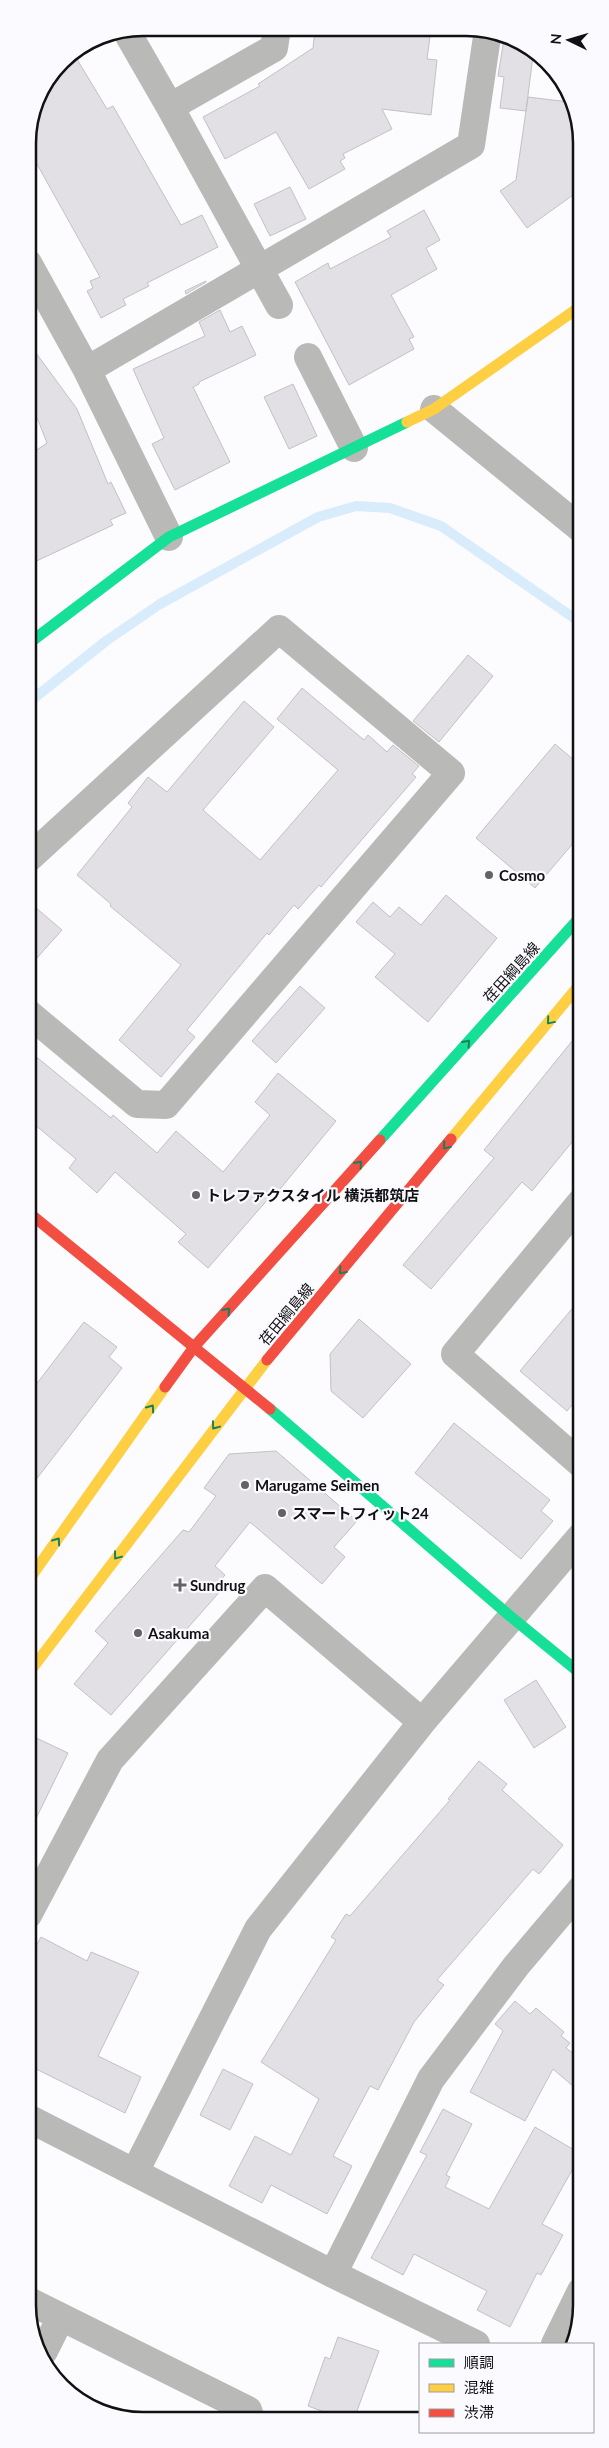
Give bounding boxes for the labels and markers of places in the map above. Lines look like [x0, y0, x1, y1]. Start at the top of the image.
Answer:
place label: Cosmo [499, 866, 546, 884]
marker: Cosmo [483, 869, 495, 881]
place label: トレファクスタイル 横浜都筑店 [206, 1186, 419, 1204]
marker: トレファクスタイル 横浜都筑店 [190, 1189, 202, 1201]
place label: Marugame Seimen [255, 1476, 379, 1494]
marker: Marugame Seimen [239, 1479, 251, 1491]
place label: スマートフィット24 [292, 1504, 429, 1522]
marker: スマートフィット24 [276, 1507, 288, 1519]
place label: Sundrug [190, 1576, 246, 1594]
marker: Sundrug [174, 1579, 186, 1591]
place label: Asakuma [147, 1624, 209, 1642]
marker: Asakuma [132, 1627, 144, 1639]

